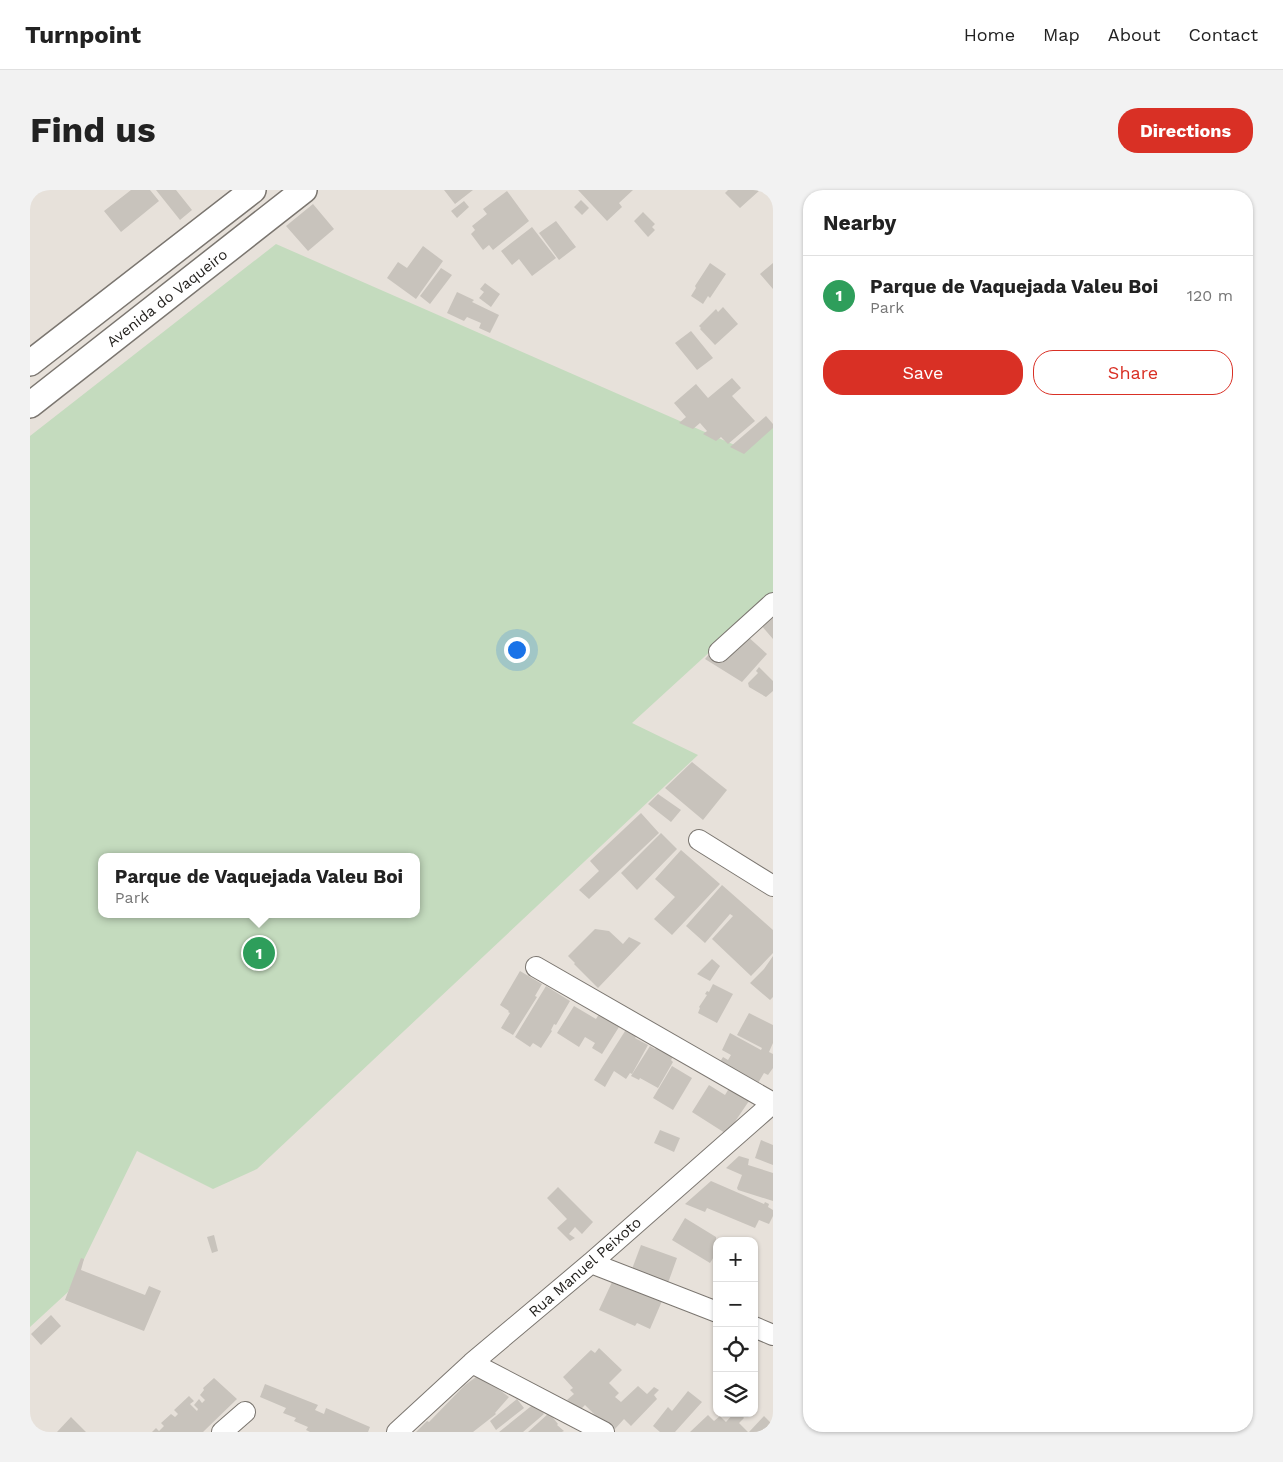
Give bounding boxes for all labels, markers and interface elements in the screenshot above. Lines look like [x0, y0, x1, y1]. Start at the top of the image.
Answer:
text: Turnpoint [25, 21, 141, 49]
text: Home [964, 24, 1015, 45]
text: Map [1043, 24, 1080, 45]
text: About [1108, 24, 1160, 45]
text: Contact [1188, 24, 1258, 45]
button: Directions [1118, 108, 1253, 153]
text: Find us [30, 109, 156, 151]
text: Nearby [823, 210, 896, 235]
street label: Avenida do Vaqueiro [103, 245, 231, 351]
text: Parque de Vaquejada Valeu Boi [870, 275, 1158, 298]
text: 1 [836, 286, 842, 305]
text: 120 m [1187, 286, 1233, 305]
text: Park [870, 298, 904, 317]
button: Save [823, 350, 1023, 395]
button: Share [1033, 350, 1233, 395]
your location [504, 637, 530, 663]
popup [98, 853, 420, 918]
text: Parque de Vaquejada Valeu Boi [115, 865, 403, 888]
text: Park [115, 888, 149, 907]
pin: 1 [243, 934, 275, 972]
street label: Rua Manuel Peixoto [525, 1213, 645, 1321]
map controls [713, 1237, 758, 1417]
button: + [713, 1237, 758, 1282]
button: − [713, 1282, 758, 1327]
button: locate [713, 1327, 758, 1372]
button: layers [713, 1372, 758, 1417]

